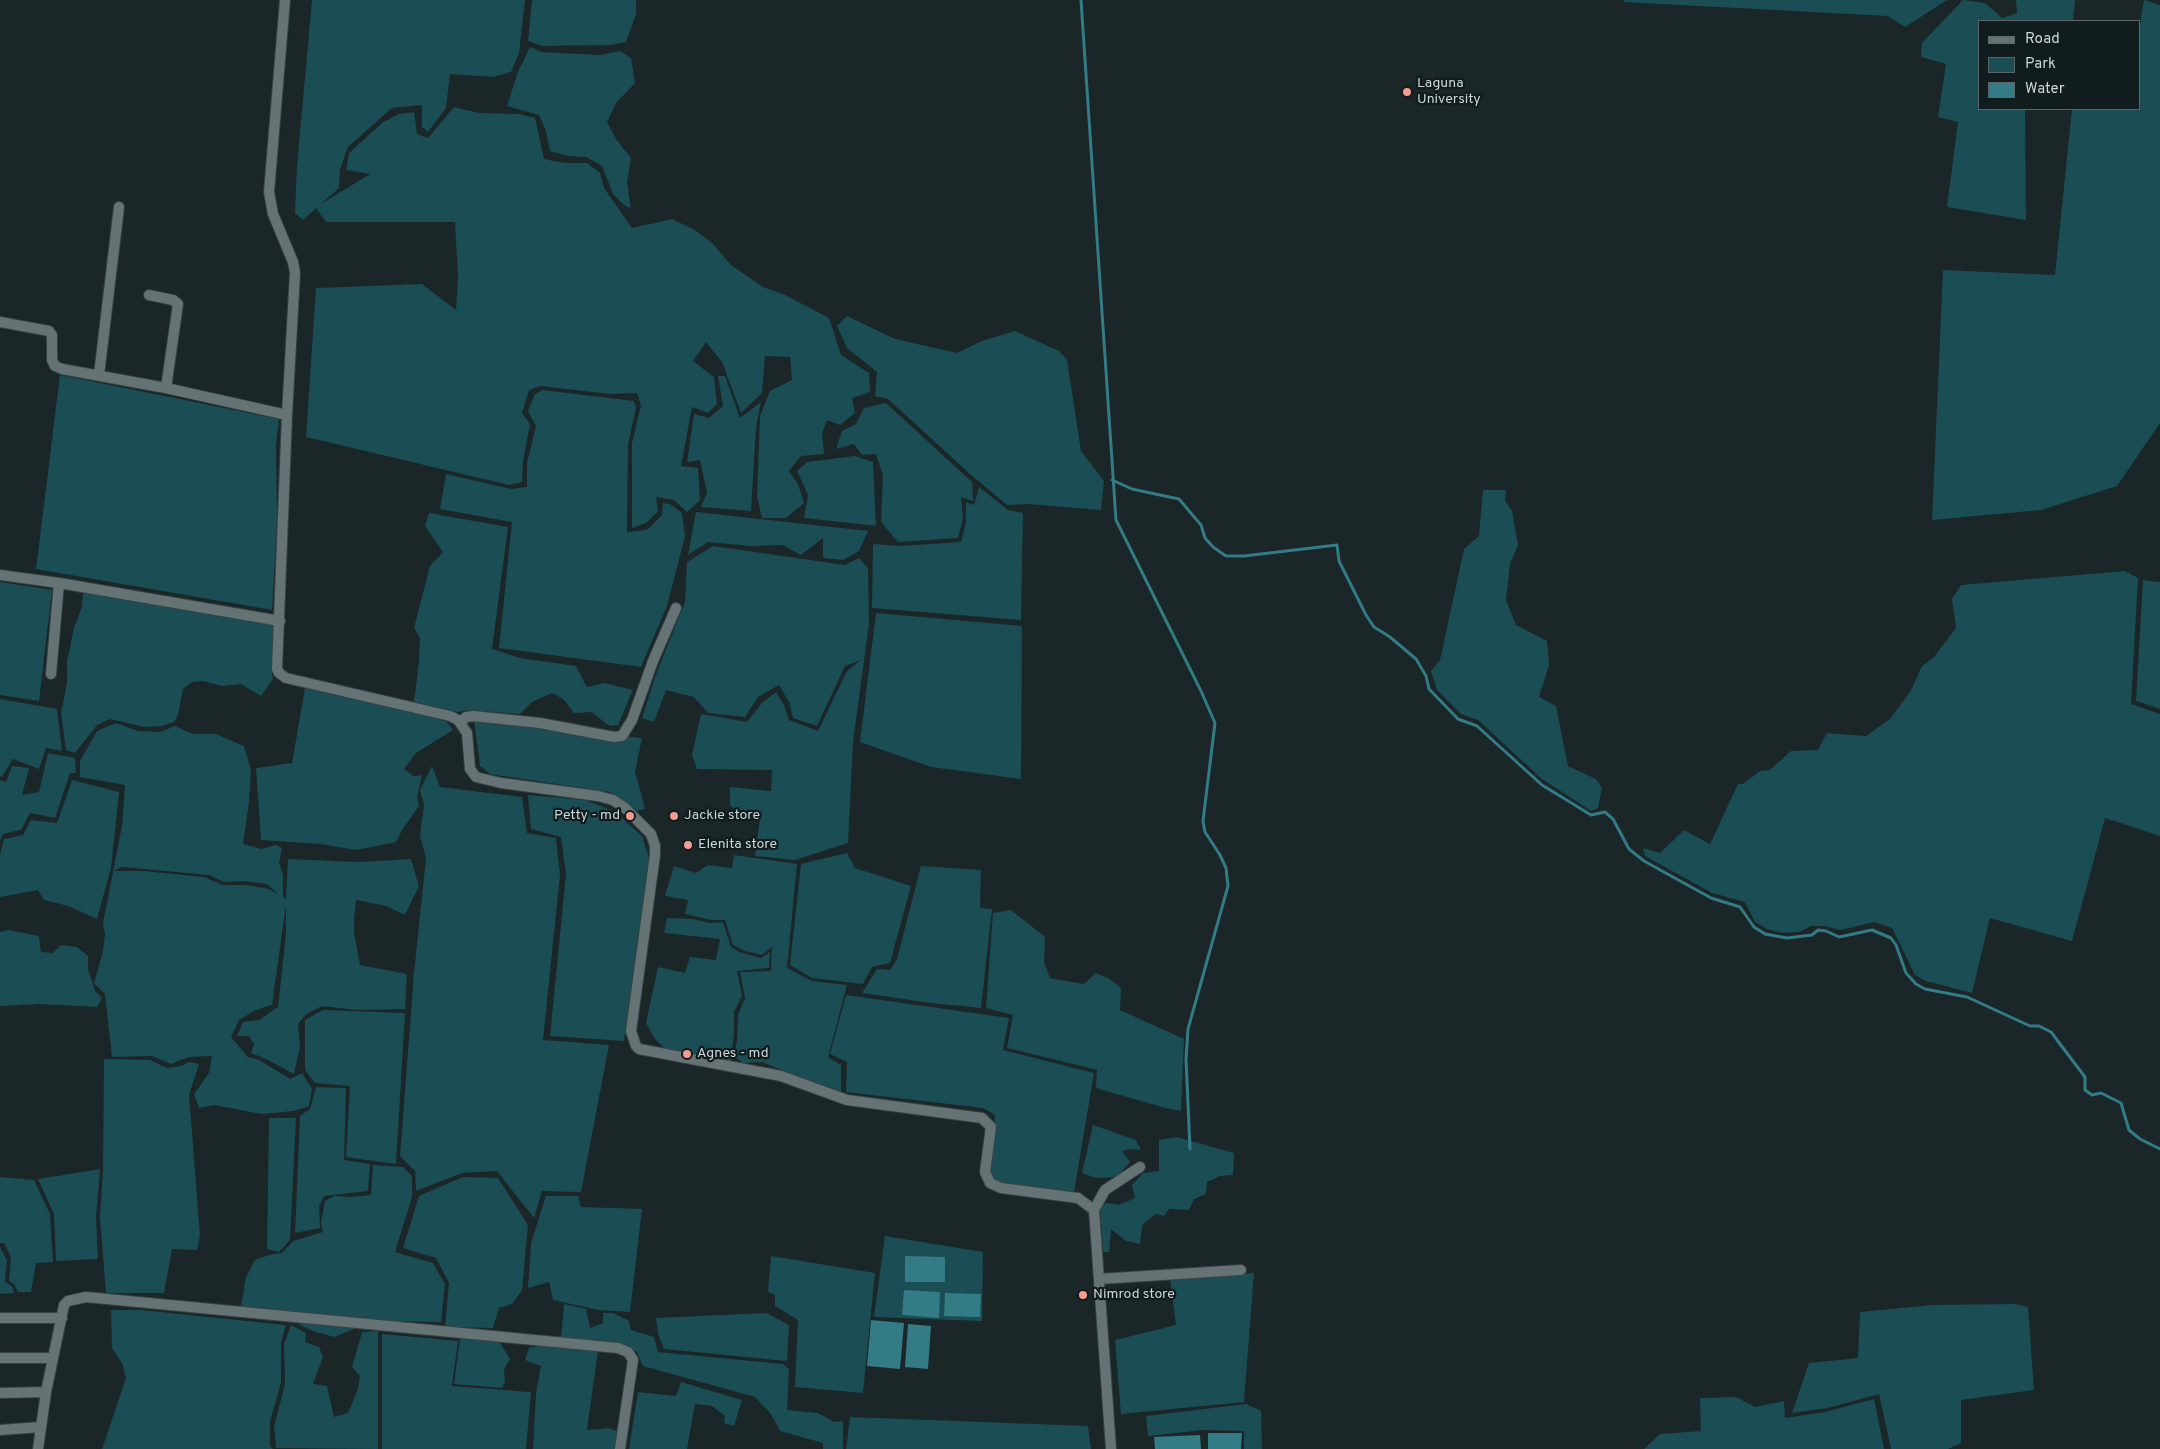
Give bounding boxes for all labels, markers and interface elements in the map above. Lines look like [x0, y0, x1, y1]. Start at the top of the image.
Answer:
legend [1978, 20, 2140, 110]
text: Road [2025, 30, 2060, 49]
text: Park [2025, 55, 2056, 74]
place label: Laguna University [1417, 76, 1481, 108]
text: Water [2025, 80, 2064, 99]
marker: Laguna University [1401, 86, 1413, 98]
place label: Petty - md [554, 808, 620, 824]
place label: Jackie store [684, 808, 760, 824]
marker: Petty - md [624, 810, 636, 822]
marker: Jackie store [668, 810, 680, 822]
place label: Elenita store [698, 837, 777, 853]
marker: Elenita store [682, 839, 694, 851]
place label: Agnes - md [697, 1046, 768, 1062]
marker: Agnes - md [681, 1048, 693, 1060]
place label: Nimrod store [1093, 1287, 1175, 1303]
marker: Nimrod store [1077, 1289, 1089, 1301]

